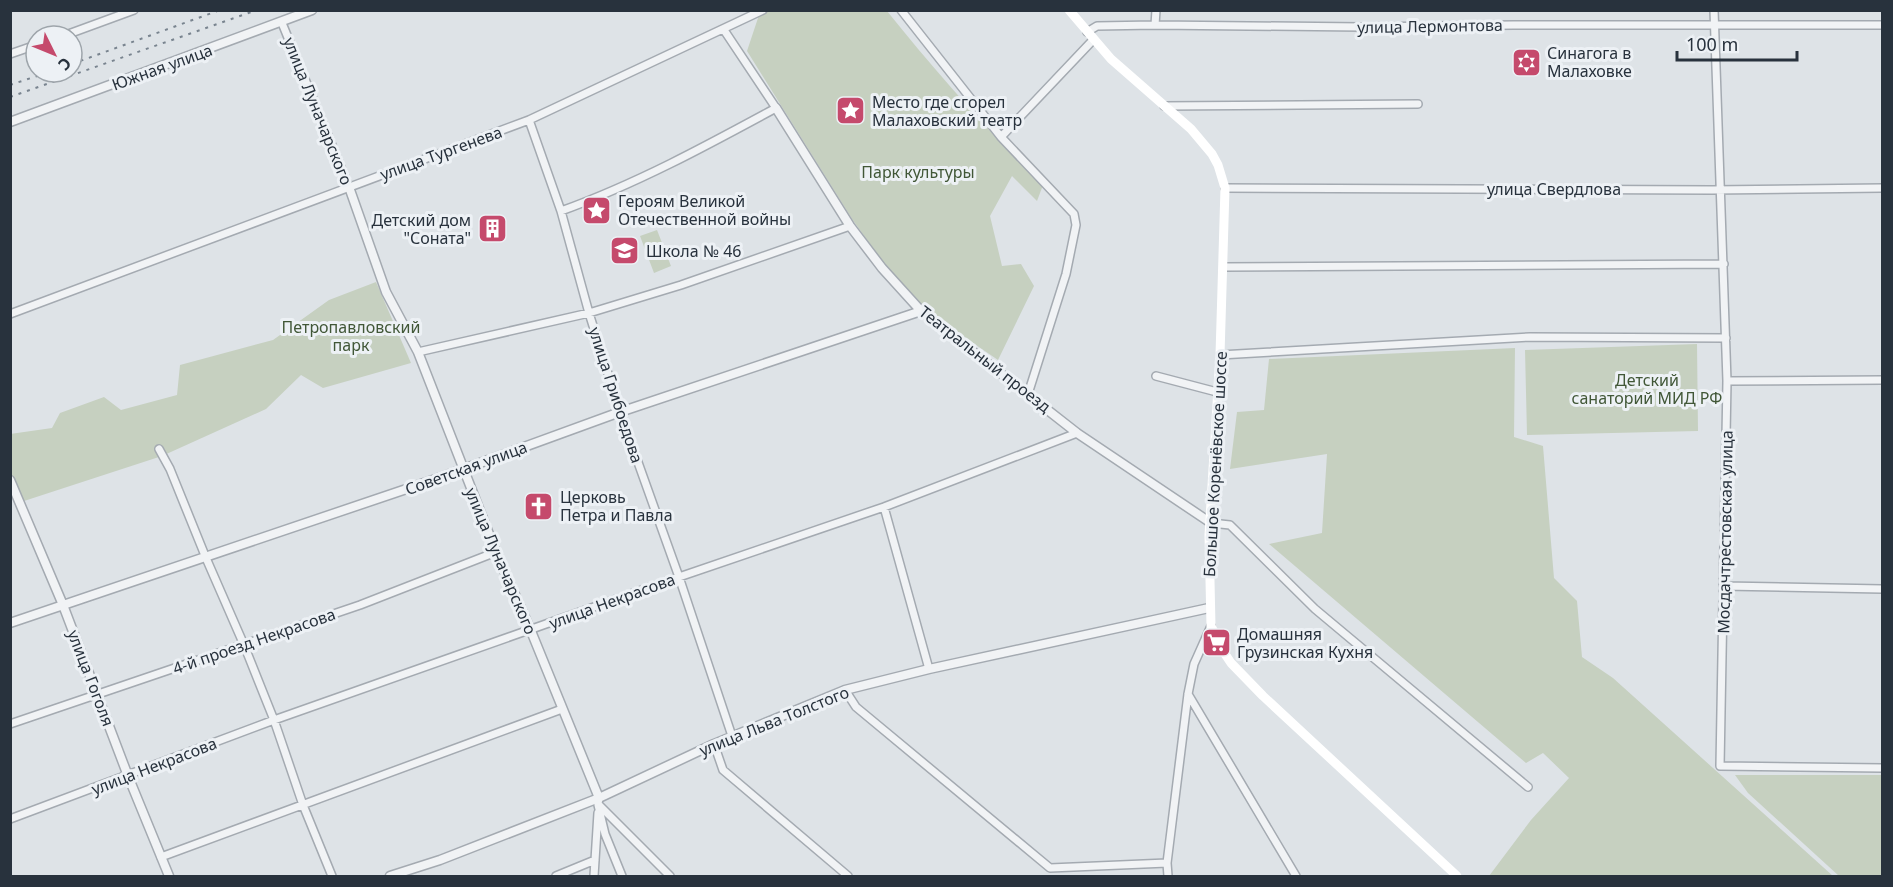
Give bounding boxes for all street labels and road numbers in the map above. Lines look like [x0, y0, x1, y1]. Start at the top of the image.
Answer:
street label: улица Лермонтова [1357, 14, 1503, 38]
street label: улица Луначарского [278, 34, 358, 188]
street label: Южная улица [109, 39, 215, 95]
street label: улица Тургенева [377, 121, 505, 185]
street label: улица Свердлова [1487, 178, 1621, 200]
street label: Театральный проезд [915, 301, 1056, 418]
street label: улица Грибоедова [584, 324, 648, 466]
street label: Большое Коренёвское шоссе [1198, 350, 1232, 578]
street label: Мосдачтрестовская улица [1712, 430, 1738, 634]
street label: Советская улица [402, 436, 530, 500]
street label: улица Луначарского [460, 484, 542, 638]
street label: улица Некрасова [546, 568, 678, 634]
street label: 4-й проезд Некрасова [170, 603, 338, 679]
street label: улица Гоголя [63, 627, 119, 729]
street label: улица Льва Толстого [696, 681, 852, 761]
street label: улица Некрасова [88, 732, 220, 800]

